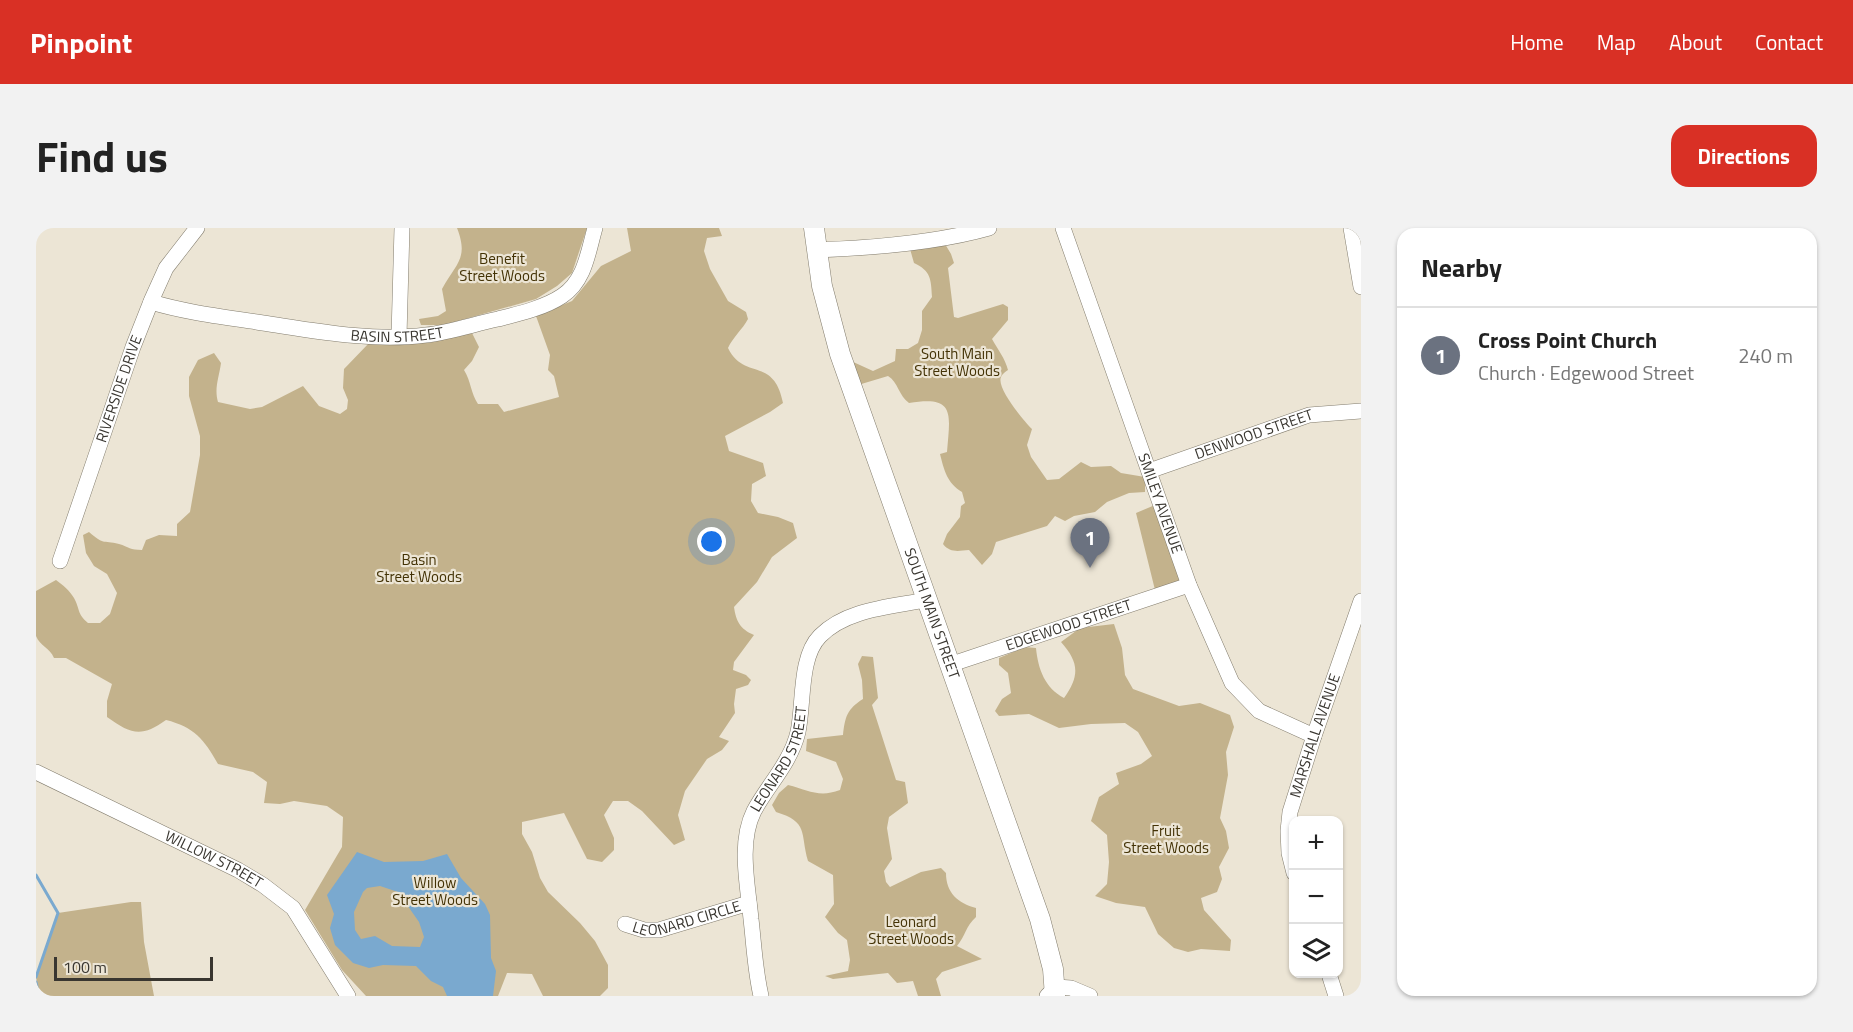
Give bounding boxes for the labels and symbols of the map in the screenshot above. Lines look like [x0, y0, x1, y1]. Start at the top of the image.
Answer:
park label: Benefit Street Woods [459, 247, 545, 287]
street label: BASIN STREET [350, 320, 445, 348]
street label: RIVERSIDE DRIVE [89, 332, 148, 445]
park label: South Main Street Woods [914, 342, 1000, 382]
street label: DENWOOD STREET [1191, 402, 1316, 465]
street label: SMILEY AVENUE [1132, 450, 1189, 557]
pin: 1 [1070, 518, 1110, 568]
your location [697, 527, 726, 556]
street label: SOUTH MAIN STREET [898, 545, 966, 682]
park label: Basin Street Woods [376, 548, 462, 588]
street label: EDGEWOOD STREET [1002, 593, 1134, 656]
street label: MARSHALL AVENUE [1283, 670, 1346, 800]
street label: LEONARD STREET [744, 705, 812, 816]
park label: Fruit Street Woods [1123, 819, 1209, 859]
street label: WILLOW STREET [161, 824, 268, 893]
park label: Willow Street Woods [392, 871, 478, 911]
street label: LEONARD CIRCLE [630, 894, 743, 942]
park label: Leonard Street Woods [868, 910, 954, 950]
scale bar [54, 954, 213, 982]

